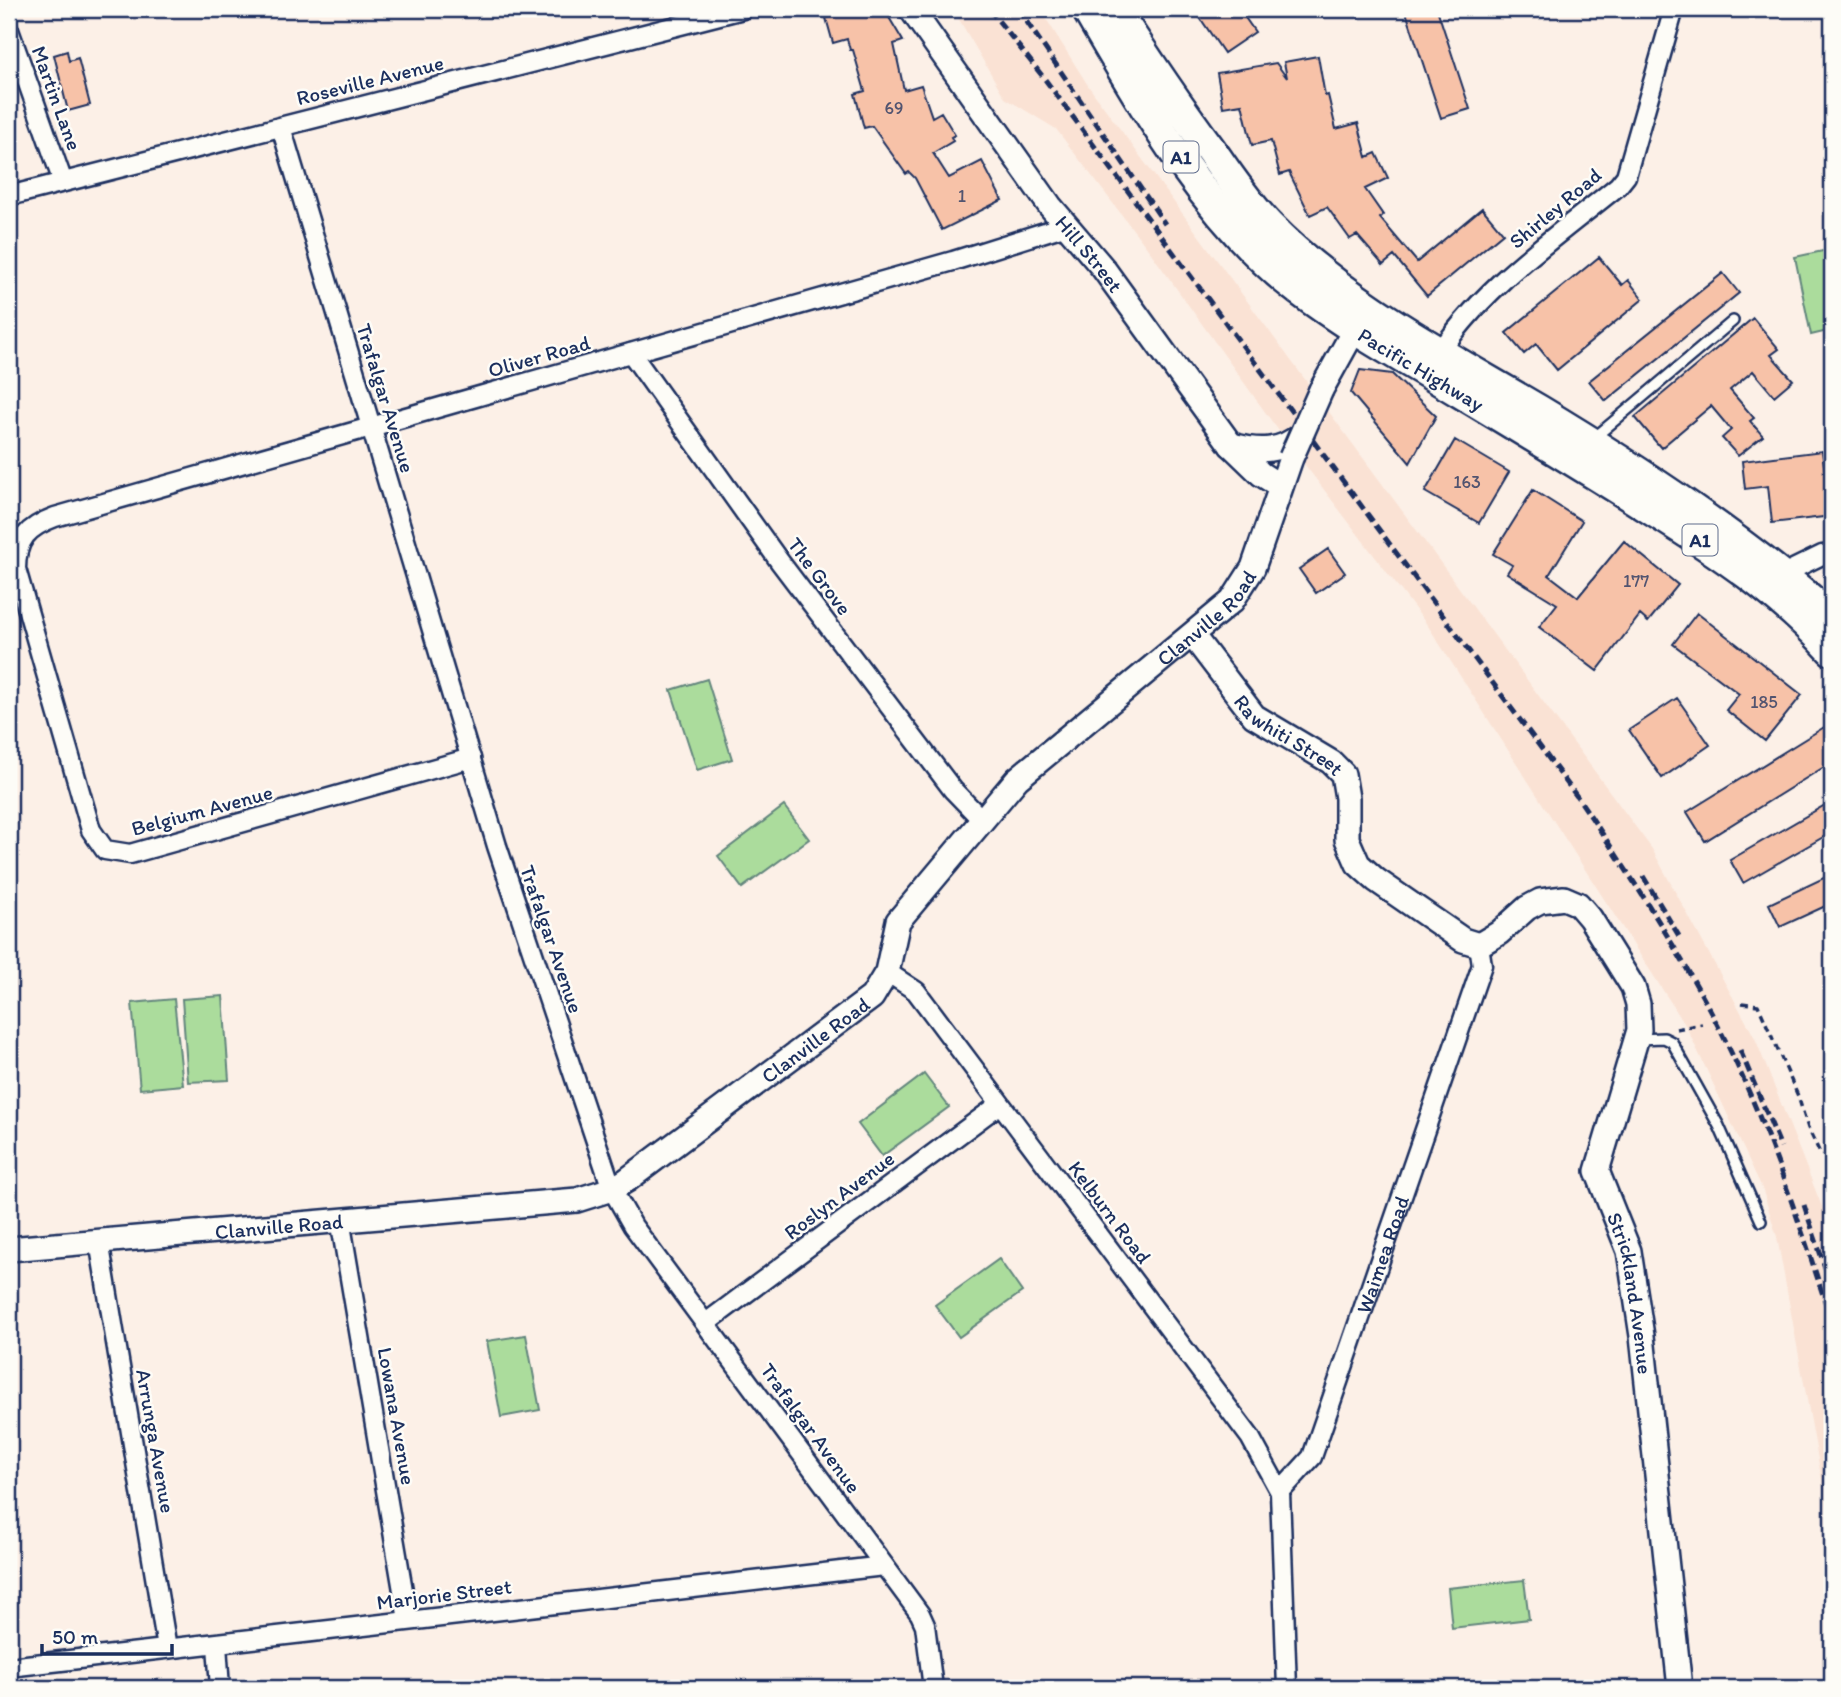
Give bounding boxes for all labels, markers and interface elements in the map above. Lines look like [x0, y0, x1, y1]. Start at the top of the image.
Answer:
street label: Martin Lane [27, 42, 87, 154]
street label: Roseville Avenue [294, 50, 446, 110]
house number: 69 [885, 97, 903, 119]
road number: A1 [1164, 141, 1198, 172]
street label: Shirley Road [1504, 162, 1606, 254]
house number: 1 [958, 185, 966, 207]
street label: Hill Street [1051, 210, 1129, 297]
street label: Trafalgar Avenue [351, 320, 421, 476]
street label: Pacific Highway [1354, 322, 1489, 416]
street label: Oliver Road [485, 329, 593, 383]
house number: 163 [1453, 471, 1481, 493]
road number: A1 [1682, 524, 1718, 555]
street label: The Grove [783, 532, 857, 620]
street label: Clanville Road [1152, 565, 1261, 671]
house number: 177 [1623, 570, 1649, 592]
street label: Rawhiti Street [1229, 689, 1349, 780]
house number: 185 [1750, 691, 1778, 713]
street label: Belgium Avenue [129, 779, 275, 841]
street label: Trafalgar Avenue [515, 862, 589, 1016]
street label: Clanville Road [756, 991, 875, 1088]
street label: Roslyn Avenue [779, 1145, 899, 1245]
street label: Kelburn Road [1063, 1156, 1157, 1268]
street label: Waimea Road [1350, 1192, 1414, 1316]
street label: Clanville Road [214, 1208, 345, 1244]
street label: Strickland Avenue [1602, 1208, 1659, 1375]
street label: Lowana Avenue [373, 1345, 421, 1487]
street label: Trafalgar Avenue [755, 1358, 867, 1498]
street label: Arrunga Avenue [131, 1367, 181, 1515]
street label: Marjorie Street [375, 1573, 513, 1615]
scale bar [42, 1613, 172, 1657]
text: 50 m [52, 1624, 99, 1649]

